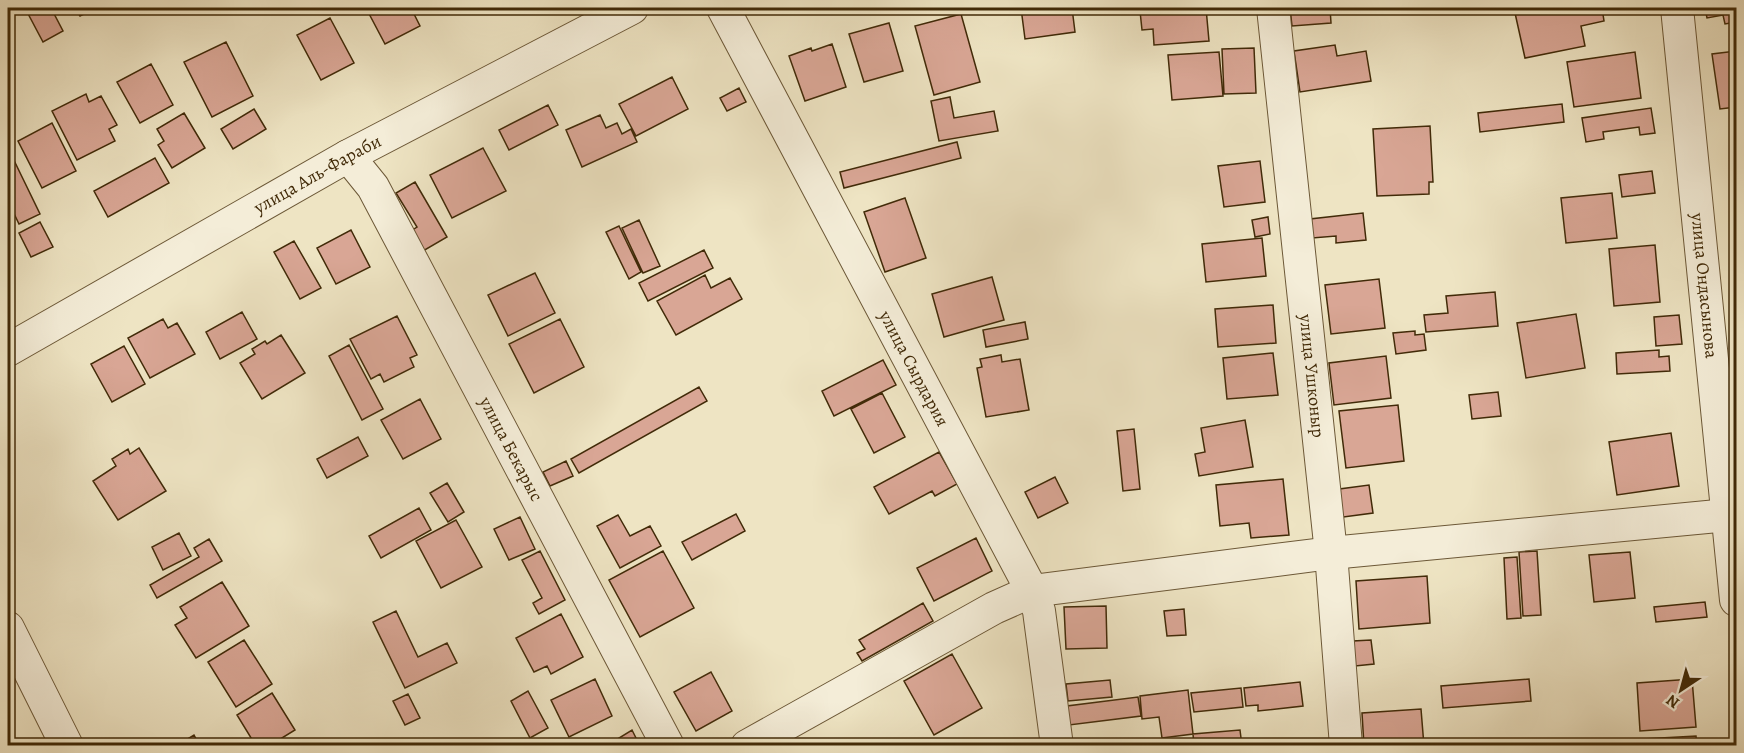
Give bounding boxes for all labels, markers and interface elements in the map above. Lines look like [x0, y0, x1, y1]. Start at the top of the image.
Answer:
street label: улица Аль-Фараби [248, 129, 385, 220]
street label: улица Ондасынова [1685, 211, 1724, 360]
street label: улица Сырдария [873, 305, 955, 431]
street label: улица Ушконыр [1294, 312, 1331, 439]
street label: улица Бекарыс [473, 392, 549, 506]
north arrow [1651, 660, 1711, 720]
text: N [1661, 689, 1684, 714]

